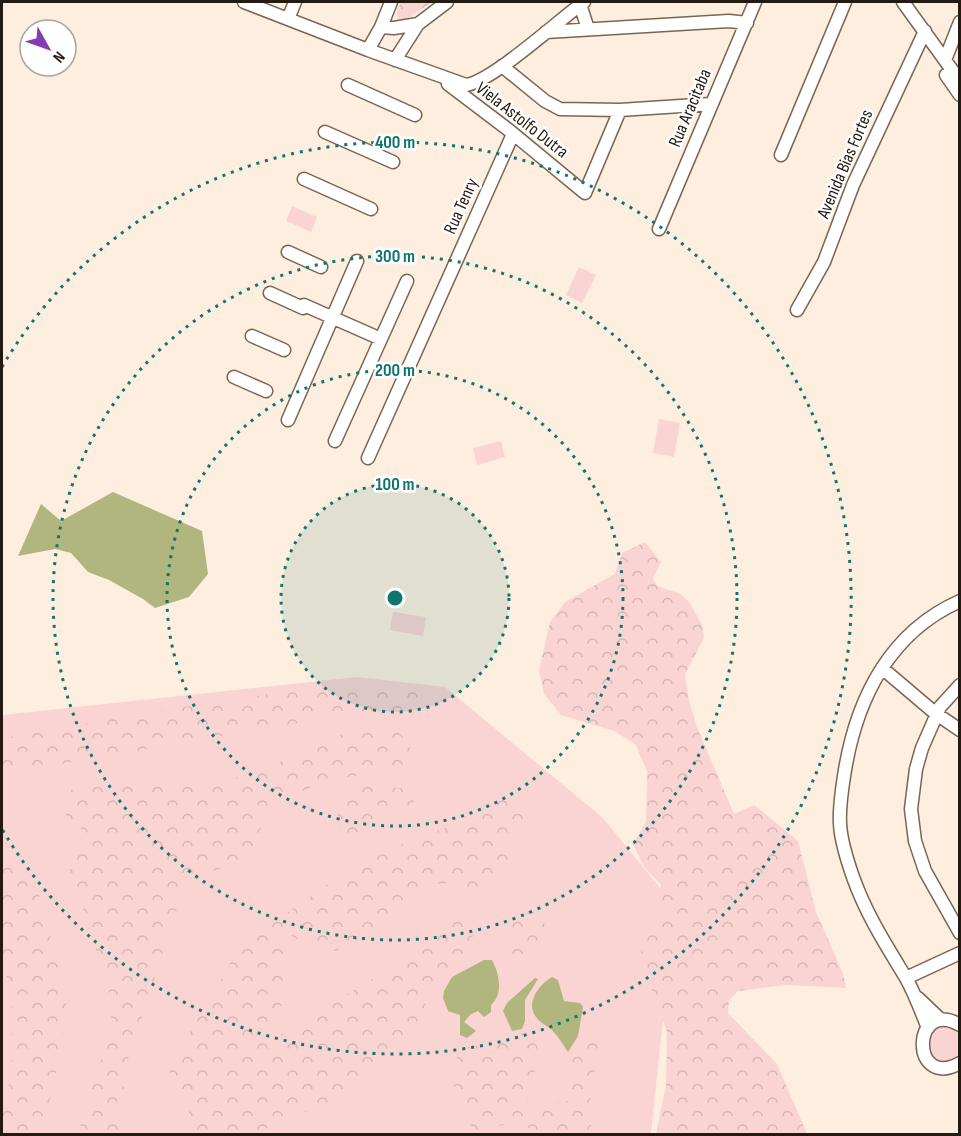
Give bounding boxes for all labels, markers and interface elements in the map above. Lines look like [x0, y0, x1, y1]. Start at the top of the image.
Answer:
north arrow [18, 18, 78, 78]
text: N [48, 47, 68, 66]
street label: Rua Aracitaba [664, 66, 716, 150]
street label: Viela Astolfo Dutra [472, 78, 572, 162]
street label: Avenida Bias Fortes [812, 107, 877, 222]
text: 400 m [375, 132, 415, 153]
street label: Rua Tenry [439, 175, 483, 237]
text: 300 m [375, 246, 415, 267]
text: 200 m [375, 360, 415, 381]
text: 100 m [376, 474, 415, 495]
centre of rings [385, 588, 405, 608]

